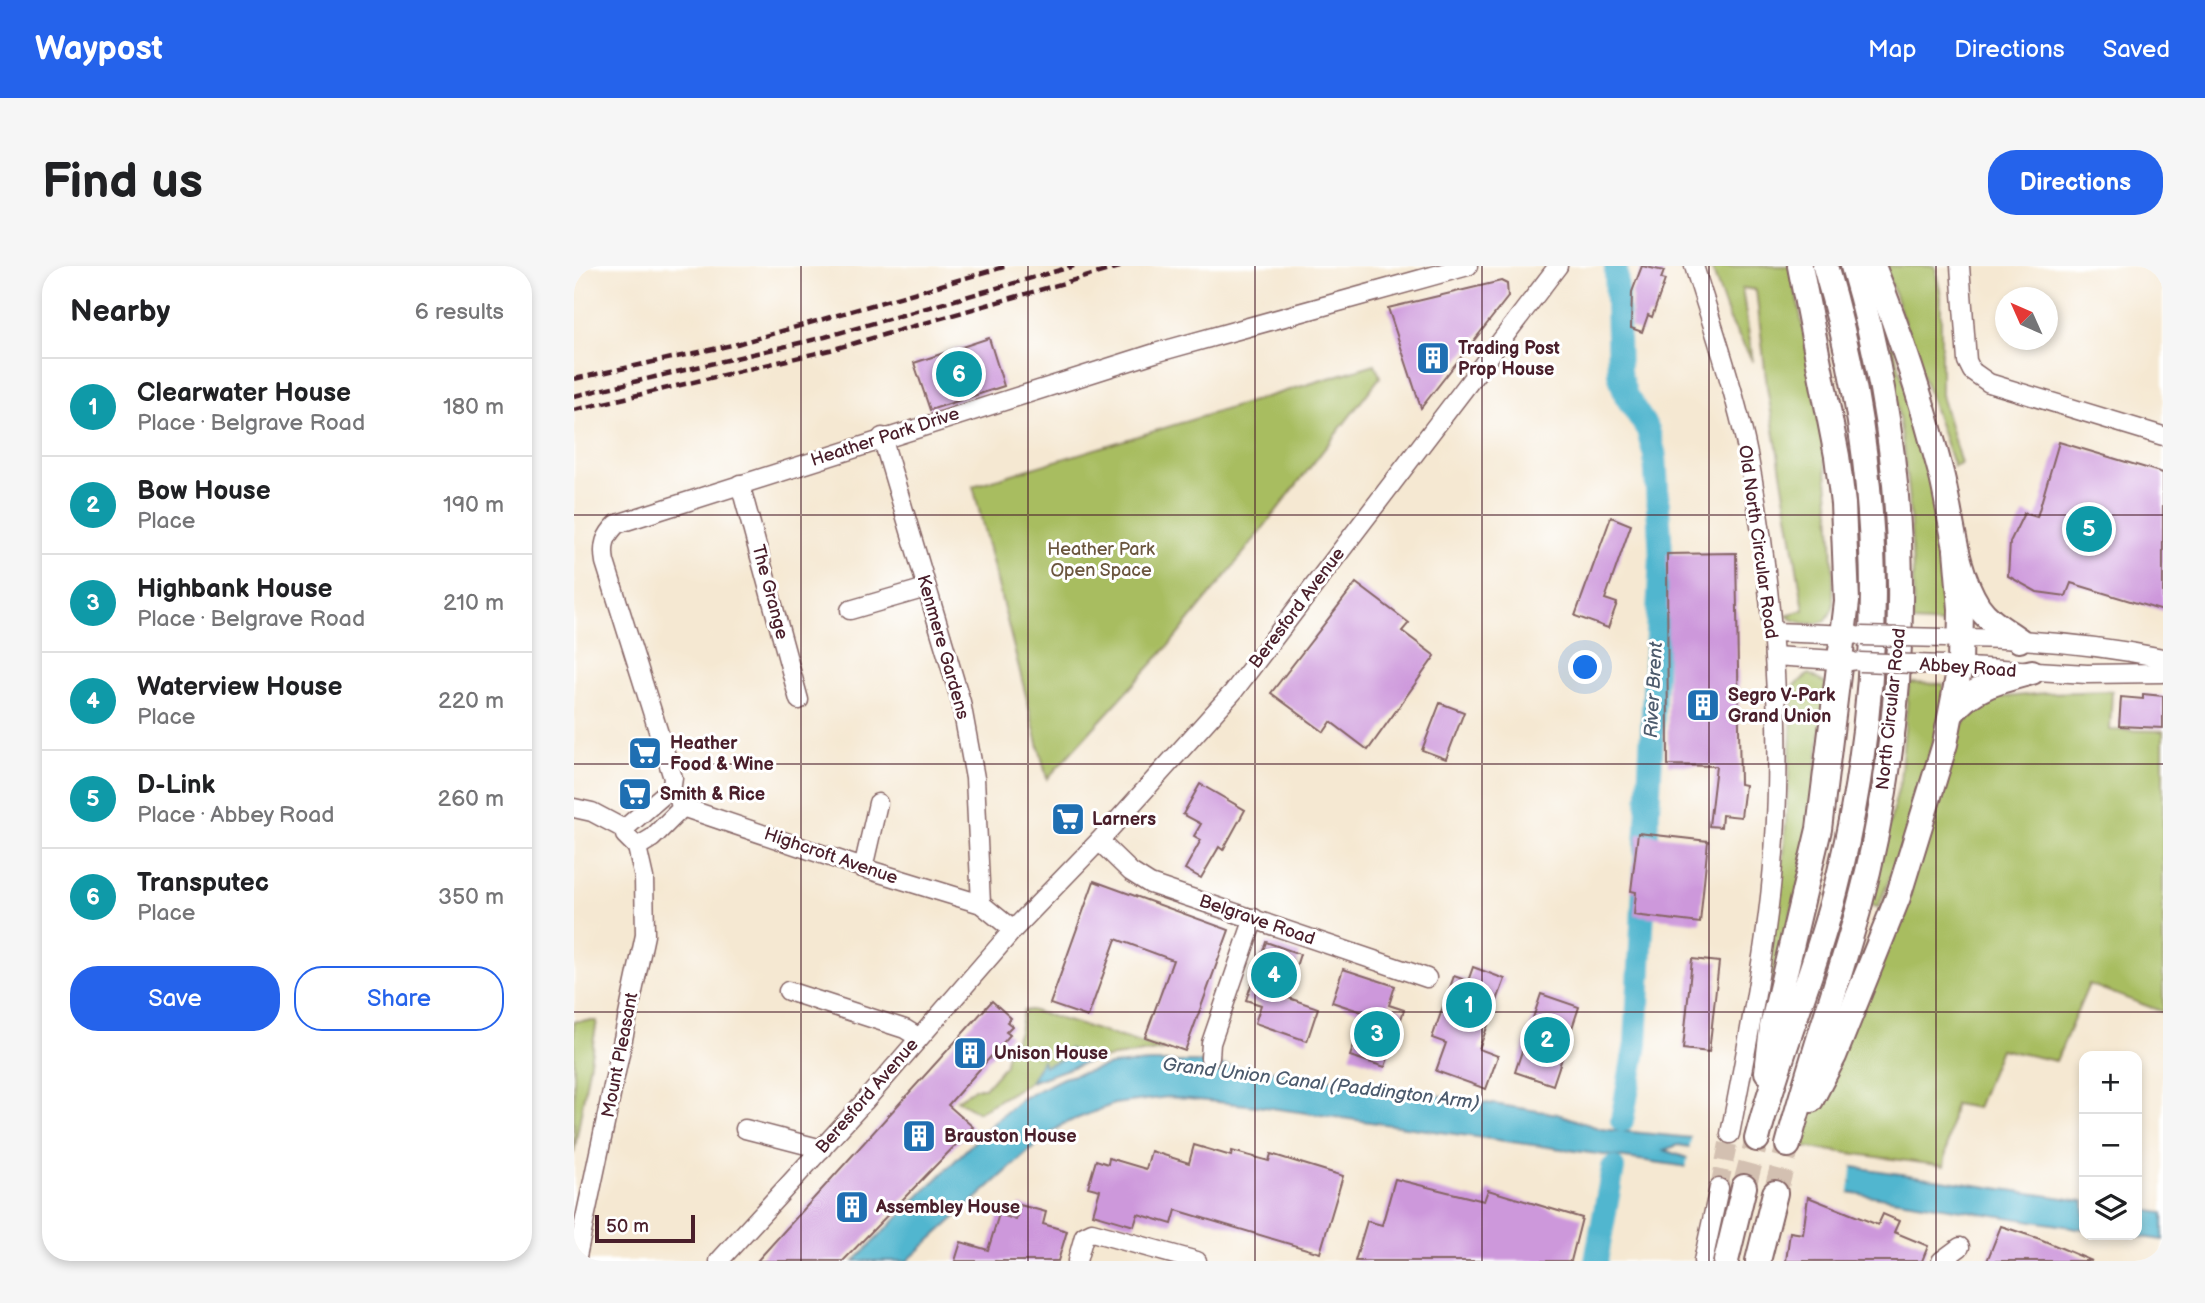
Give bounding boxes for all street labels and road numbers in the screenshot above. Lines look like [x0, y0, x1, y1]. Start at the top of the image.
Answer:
street label: Heather Park Drive [808, 403, 962, 471]
street label: Old North Circular Road [1734, 444, 1782, 640]
street label: The Grange [747, 542, 793, 642]
street label: Beresford Avenue [1245, 543, 1349, 672]
street label: Kenmere Gardens [912, 572, 974, 722]
street label: North Circular Road [1872, 627, 1910, 791]
street label: Abbey Road [1919, 654, 2017, 682]
street label: Highcroft Avenue [761, 823, 901, 889]
street label: Belgrave Road [1196, 890, 1318, 950]
street label: Mount Pleasant [598, 990, 643, 1119]
street label: Beresford Avenue [811, 1034, 923, 1158]

